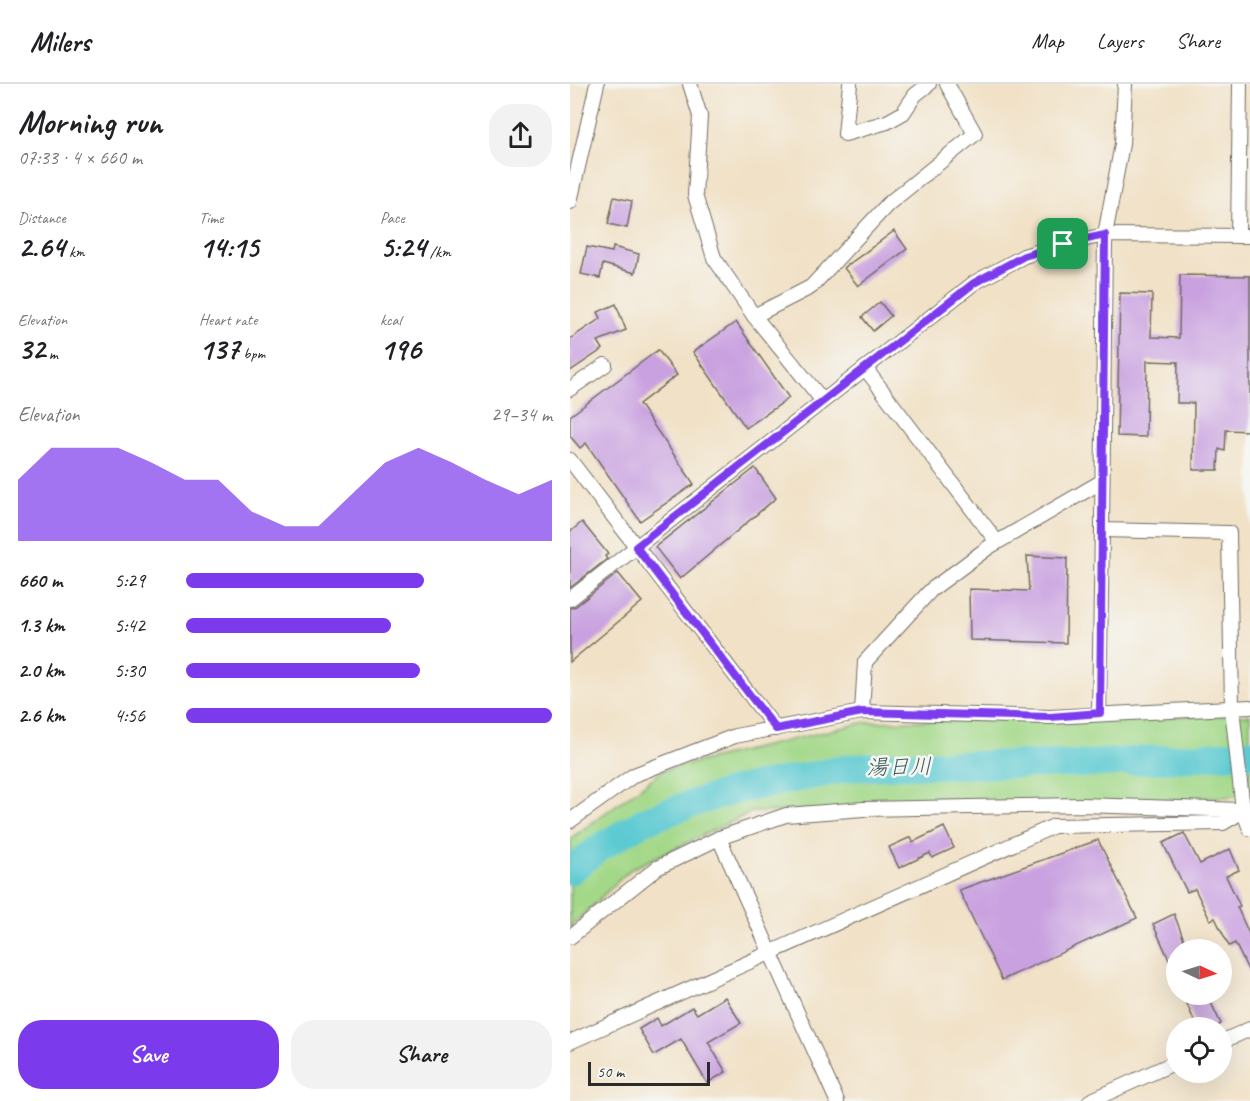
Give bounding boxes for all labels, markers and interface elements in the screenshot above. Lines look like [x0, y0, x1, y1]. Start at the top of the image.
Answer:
text: Milers [30, 24, 90, 59]
text: Map [1031, 28, 1064, 54]
text: Layers [1097, 28, 1143, 54]
text: Share [1176, 28, 1220, 54]
text: Morning run [18, 101, 162, 143]
button: share [489, 104, 552, 167]
text: 07:33 · 4 × 660 m [18, 145, 142, 170]
text: Distance [18, 208, 66, 228]
text: Time [199, 208, 223, 228]
text: Pace [380, 208, 405, 228]
pin [1037, 218, 1088, 269]
icon: arrive [1046, 227, 1079, 260]
text: 2.64 [18, 228, 65, 266]
text: 14:15 [199, 228, 258, 266]
text: 5:24 [380, 228, 426, 266]
text: km [65, 242, 85, 262]
text: /km [426, 242, 451, 262]
text: Elevation [18, 310, 67, 330]
text: Heart rate [199, 310, 257, 330]
text: kcal [380, 310, 401, 330]
text: 32 [18, 330, 45, 368]
text: 137 [199, 330, 239, 368]
text: 196 [380, 330, 421, 368]
text: m [45, 344, 58, 364]
text: bpm [239, 344, 265, 364]
text: Elevation [18, 402, 80, 427]
text: 29–34 m [491, 402, 552, 427]
text: 660 m [18, 568, 62, 593]
text: 5:29 [114, 568, 145, 593]
text: 1.3 km [18, 613, 65, 638]
text: 5:42 [114, 613, 145, 638]
text: 2.0 km [18, 658, 65, 683]
text: 5:30 [114, 658, 145, 683]
text: 2.6 km [18, 703, 65, 728]
text: 4:56 [114, 703, 145, 728]
water label: 湯日川 [866, 752, 932, 782]
north arrow [1166, 939, 1232, 1005]
map controls [1166, 939, 1232, 1083]
button: locate [1166, 1017, 1232, 1083]
button: Save [18, 1020, 279, 1089]
button: Share [291, 1020, 552, 1089]
scale bar [588, 1059, 710, 1086]
text: 50 m [597, 1062, 624, 1082]

